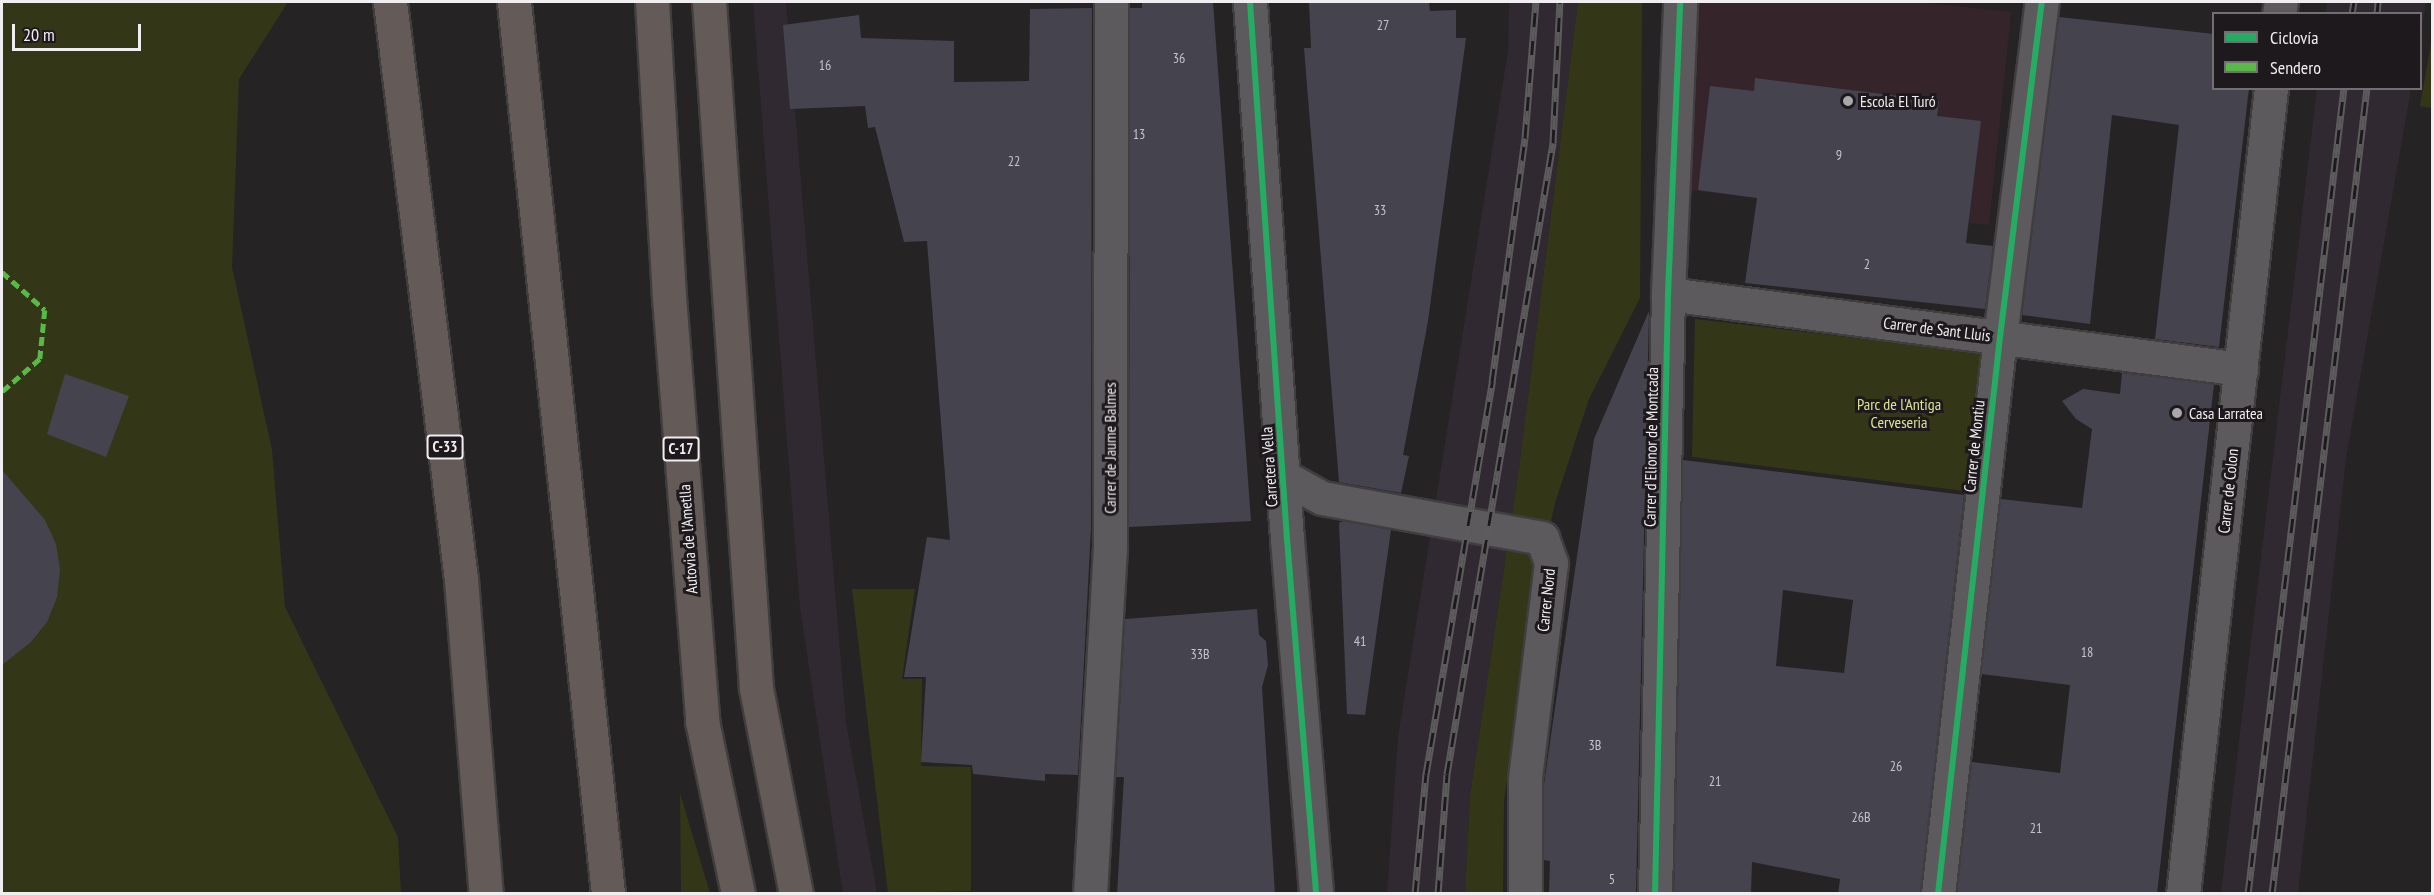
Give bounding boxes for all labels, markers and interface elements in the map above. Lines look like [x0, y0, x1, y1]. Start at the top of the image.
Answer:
scale bar [15, 12, 144, 50]
legend [2212, 12, 2422, 90]
house number: 27 [1377, 17, 1389, 33]
text: 20 m [23, 23, 55, 46]
text: Ciclovía [2270, 26, 2318, 49]
house number: 36 [1173, 50, 1185, 66]
text: Sendero [2270, 56, 2321, 79]
house number: 16 [819, 57, 831, 73]
place label: Escola El Turó [1860, 91, 1936, 111]
marker: Escola El Turó [1841, 94, 1855, 108]
house number: 13 [1133, 126, 1145, 142]
house number: 9 [1836, 147, 1842, 163]
house number: 22 [1008, 153, 1020, 169]
house number: 33 [1374, 202, 1386, 218]
house number: 2 [1864, 256, 1870, 272]
street label: Carrer de Sant Lluis [1882, 313, 1992, 345]
street label: Carrer d'Elionor de Montcada [1640, 367, 1662, 527]
street label: Carrer de Jaume Balmes [1100, 382, 1120, 514]
park label: Parc de l'Antiga Cerveseria [1857, 394, 1941, 432]
street label: Carrer de Montiu [1960, 399, 1988, 493]
place label: Casa Larratea [2189, 403, 2263, 423]
marker: Casa Larratea [2170, 406, 2184, 420]
street label: Carretera Vella [1257, 426, 1281, 508]
road number: C-33 [426, 435, 464, 459]
road number: C-17 [662, 437, 700, 461]
street label: Carrer de Colon [2214, 448, 2242, 534]
street label: Autovia de l'Ametlla [675, 484, 701, 594]
street label: Carrer Nord [1533, 567, 1559, 633]
house number: 41 [1354, 633, 1366, 649]
house number: 18 [2081, 644, 2093, 660]
house number: 33B [1190, 646, 1210, 662]
house number: 3B [1589, 737, 1601, 753]
house number: 26 [1890, 758, 1902, 774]
house number: 21 [1709, 773, 1721, 789]
house number: 26B [1851, 809, 1871, 825]
house number: 21 [2030, 820, 2042, 836]
house number: 5 [1609, 871, 1615, 887]

